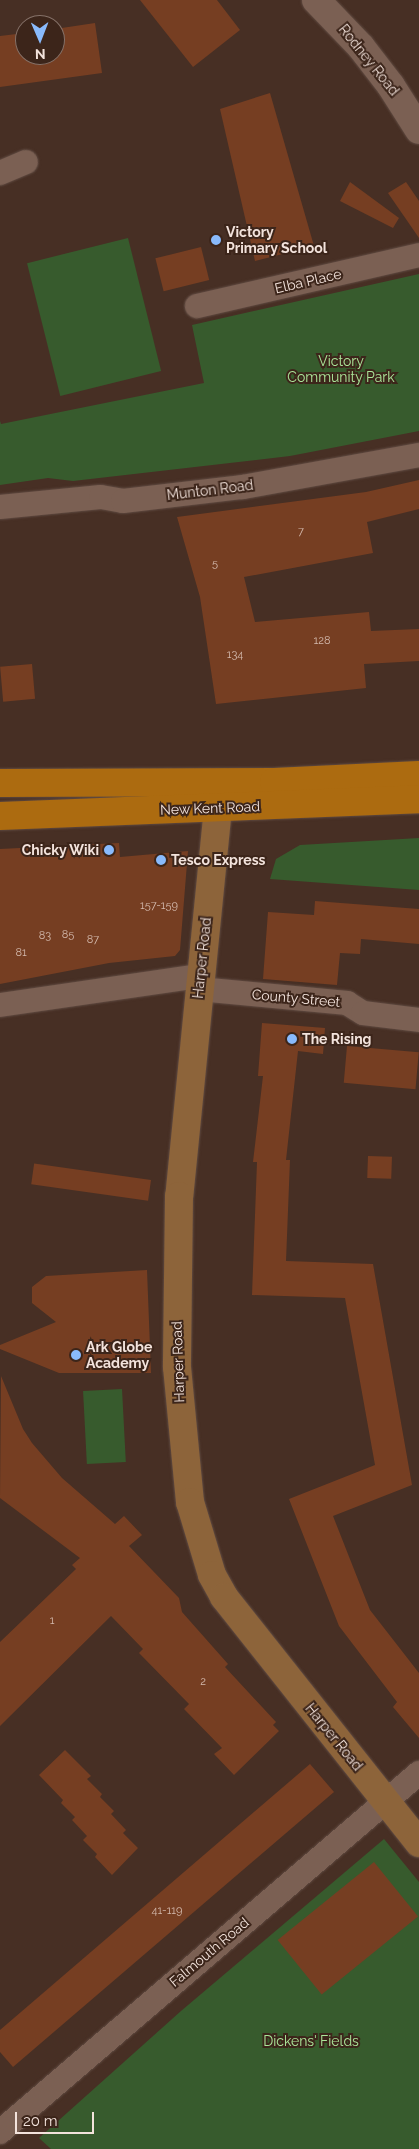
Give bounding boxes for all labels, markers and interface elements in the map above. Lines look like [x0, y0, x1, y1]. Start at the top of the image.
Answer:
north arrow [15, 15, 65, 65]
street label: Rodney Road [335, 21, 403, 99]
text: N [35, 46, 46, 62]
place label: Victory Primary School [226, 224, 328, 256]
marker: Victory Primary School [210, 234, 222, 246]
street label: Elba Place [273, 265, 343, 297]
park label: Victory Community Park [287, 353, 395, 386]
street label: Munton Road [166, 476, 254, 504]
house number: 7 [298, 525, 304, 539]
house number: 5 [212, 557, 218, 571]
house number: 128 [314, 634, 330, 648]
house number: 134 [227, 648, 243, 662]
street label: New Kent Road [160, 798, 260, 818]
place label: Chicky Wiki [21, 842, 99, 858]
marker: Chicky Wiki [103, 844, 115, 856]
place label: Tesco Express [171, 852, 266, 868]
marker: Tesco Express [155, 854, 167, 866]
house number: 157-159 [140, 899, 178, 913]
street label: Harper Road [189, 916, 215, 1000]
house number: 85 [62, 928, 74, 942]
house number: 83 [39, 929, 51, 943]
house number: 87 [87, 933, 99, 947]
house number: 81 [15, 946, 27, 960]
street label: County Street [251, 986, 341, 1010]
place label: The Rising [302, 1031, 371, 1047]
marker: The Rising [286, 1033, 298, 1045]
street label: Harper Road [168, 1321, 188, 1403]
place label: Ark Globe Academy [86, 1339, 152, 1371]
marker: Ark Globe Academy [70, 1349, 82, 1361]
house number: 1 [50, 1614, 54, 1628]
house number: 2 [200, 1675, 206, 1689]
street label: Harper Road [302, 1700, 366, 1774]
house number: 41-119 [151, 1904, 183, 1918]
street label: Falmouth Road [166, 1914, 252, 1990]
park label: Dickens' Fields [263, 2033, 359, 2049]
scale bar [18, 2102, 96, 2134]
text: 20 m [23, 2112, 58, 2130]

